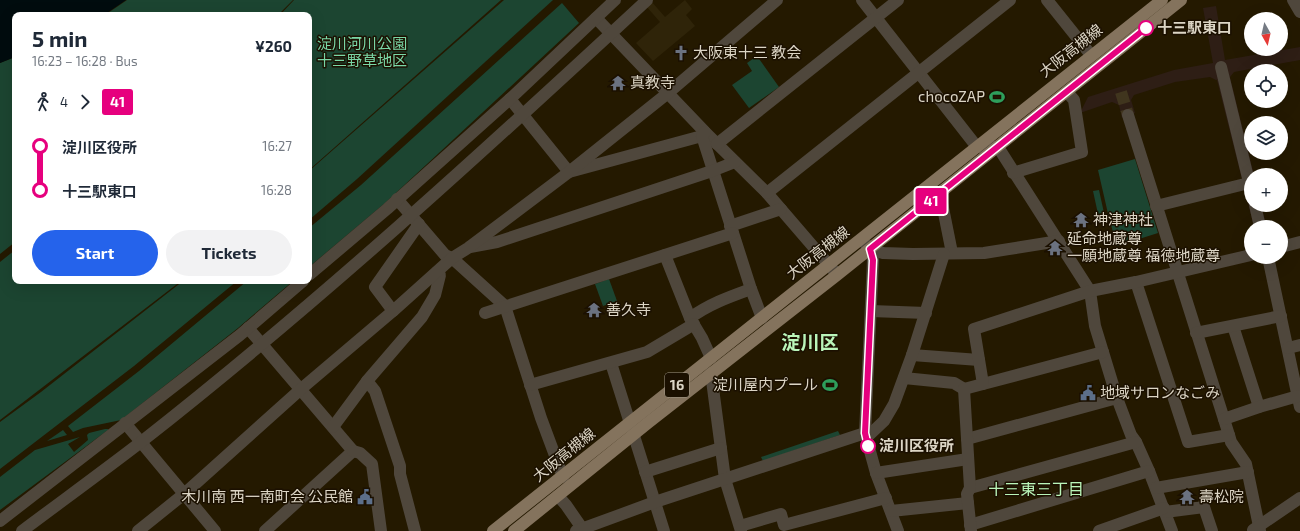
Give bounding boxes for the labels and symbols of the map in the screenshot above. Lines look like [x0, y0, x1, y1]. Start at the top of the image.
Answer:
north arrow [1244, 12, 1288, 56]
place label: 十三駅東口 [1157, 18, 1232, 36]
street label: 大阪高槻線 [1035, 20, 1105, 80]
marker: 十三駅東口 [1138, 20, 1154, 36]
park label: 淀川河川公園 十三野草地区 [317, 34, 407, 69]
place label: 大阪東十三 教会 [693, 43, 801, 61]
church icon: 大阪東十三 教会 [672, 44, 690, 62]
place label: 真教寺 [630, 73, 675, 91]
temple icon: 真教寺 [609, 74, 627, 92]
place label: chocoZAP [918, 87, 985, 105]
sports icon: chocoZAP [988, 88, 1006, 106]
line badge: 41 [913, 188, 949, 214]
place label: 神津神社 [1093, 210, 1153, 228]
temple icon: 神津神社 [1072, 211, 1090, 229]
street label: 大阪高槻線 [782, 222, 852, 282]
place label: 延命地蔵尊 一願地蔵尊 福徳地蔵尊 [1067, 229, 1220, 264]
temple icon: 延命地蔵尊 一願地蔵尊 福徳地蔵尊 [1046, 239, 1064, 257]
place label: 善久寺 [606, 300, 651, 318]
temple icon: 善久寺 [585, 301, 603, 319]
district label: 淀川区 [781, 330, 839, 353]
road number: 16 [665, 373, 689, 397]
place label: 淀川屋内プール [713, 375, 818, 393]
sports icon: 淀川屋内プール [821, 376, 839, 394]
place label: 地域サロンなごみ [1100, 383, 1220, 401]
public building icon: 地域サロンなごみ [1079, 384, 1097, 402]
street label: 大阪高槻線 [529, 424, 598, 485]
place label: 淀川区役所 [879, 436, 954, 454]
marker: 淀川区役所 [860, 438, 876, 454]
district label: 十三東三丁目 [988, 479, 1084, 498]
place label: 木川南 西一南町会 公民館 [181, 487, 353, 505]
place label: 壽松院 [1199, 487, 1244, 505]
public building icon: 木川南 西一南町会 公民館 [356, 488, 374, 506]
temple icon: 壽松院 [1178, 488, 1196, 506]

